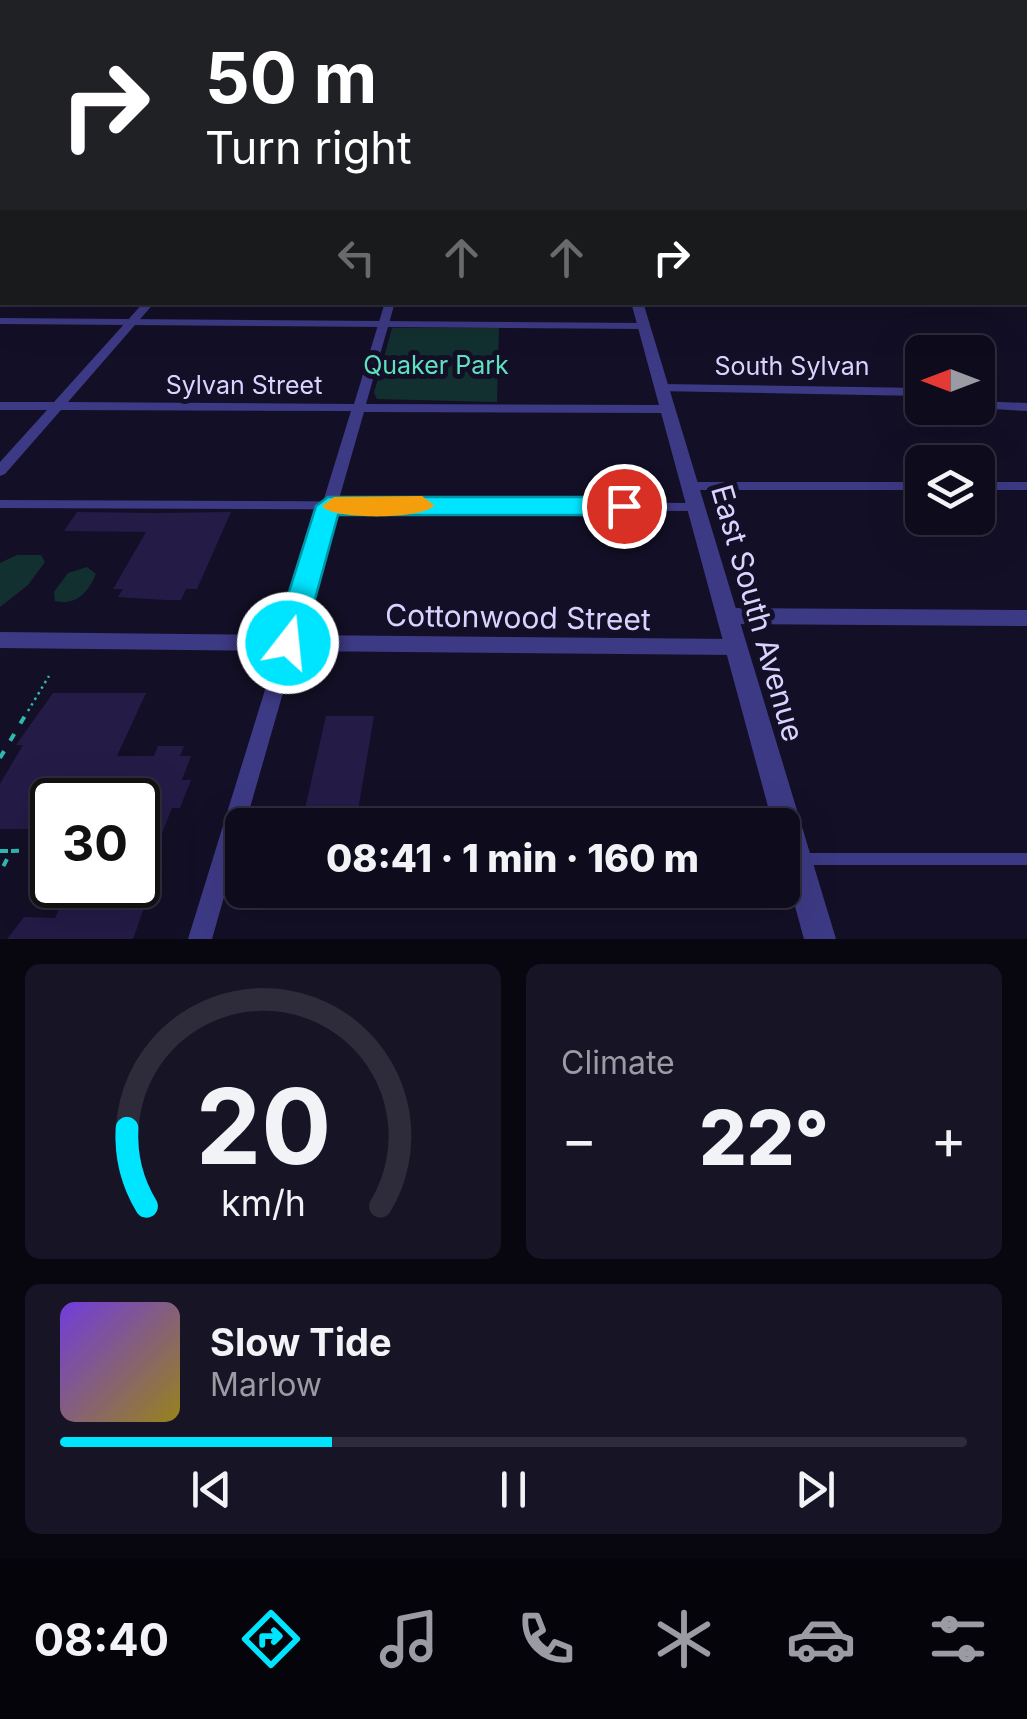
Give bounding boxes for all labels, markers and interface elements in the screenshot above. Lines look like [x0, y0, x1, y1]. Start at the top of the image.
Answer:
text: 50 m [205, 35, 377, 120]
icon: right [40, 40, 170, 170]
text: Turn right [205, 120, 412, 175]
icon: left [329, 230, 384, 285]
icon: ahead [434, 230, 489, 285]
icon: ahead [539, 230, 594, 285]
icon: right [644, 230, 699, 285]
north arrow [905, 335, 995, 425]
map controls [905, 335, 995, 535]
park label: Quaker Park [363, 350, 509, 380]
street label: South Sylvan [715, 351, 869, 381]
street label: Sylvan Street [166, 370, 322, 400]
button: layers [905, 445, 995, 535]
pin [582, 464, 667, 549]
icon: arrive [597, 479, 652, 534]
street label: East South Avenue [704, 481, 812, 745]
position arrow [236, 591, 340, 695]
street label: Cottonwood Street [385, 597, 651, 637]
speed limit sign: 30 [30, 778, 160, 908]
text: 08:41 · 1 min · 160 m [326, 835, 699, 881]
text: Climate [561, 1043, 675, 1082]
text: 20 [195, 1063, 331, 1189]
text: 22° [699, 1092, 829, 1183]
text: − [561, 1106, 597, 1172]
text: + [931, 1106, 967, 1172]
text: km/h [221, 1181, 305, 1225]
text: Slow Tide [210, 1319, 392, 1365]
text: Marlow [210, 1365, 322, 1404]
icon: previous [184, 1462, 239, 1517]
icon: pause [486, 1462, 541, 1517]
icon: next [788, 1462, 843, 1517]
icon: directions [236, 1604, 306, 1674]
icon: music [374, 1604, 444, 1674]
icon: phone [511, 1604, 581, 1674]
icon: climate [649, 1604, 719, 1674]
icon: car [786, 1604, 856, 1674]
icon: filters [923, 1604, 993, 1674]
text: 08:40 [34, 1612, 169, 1667]

